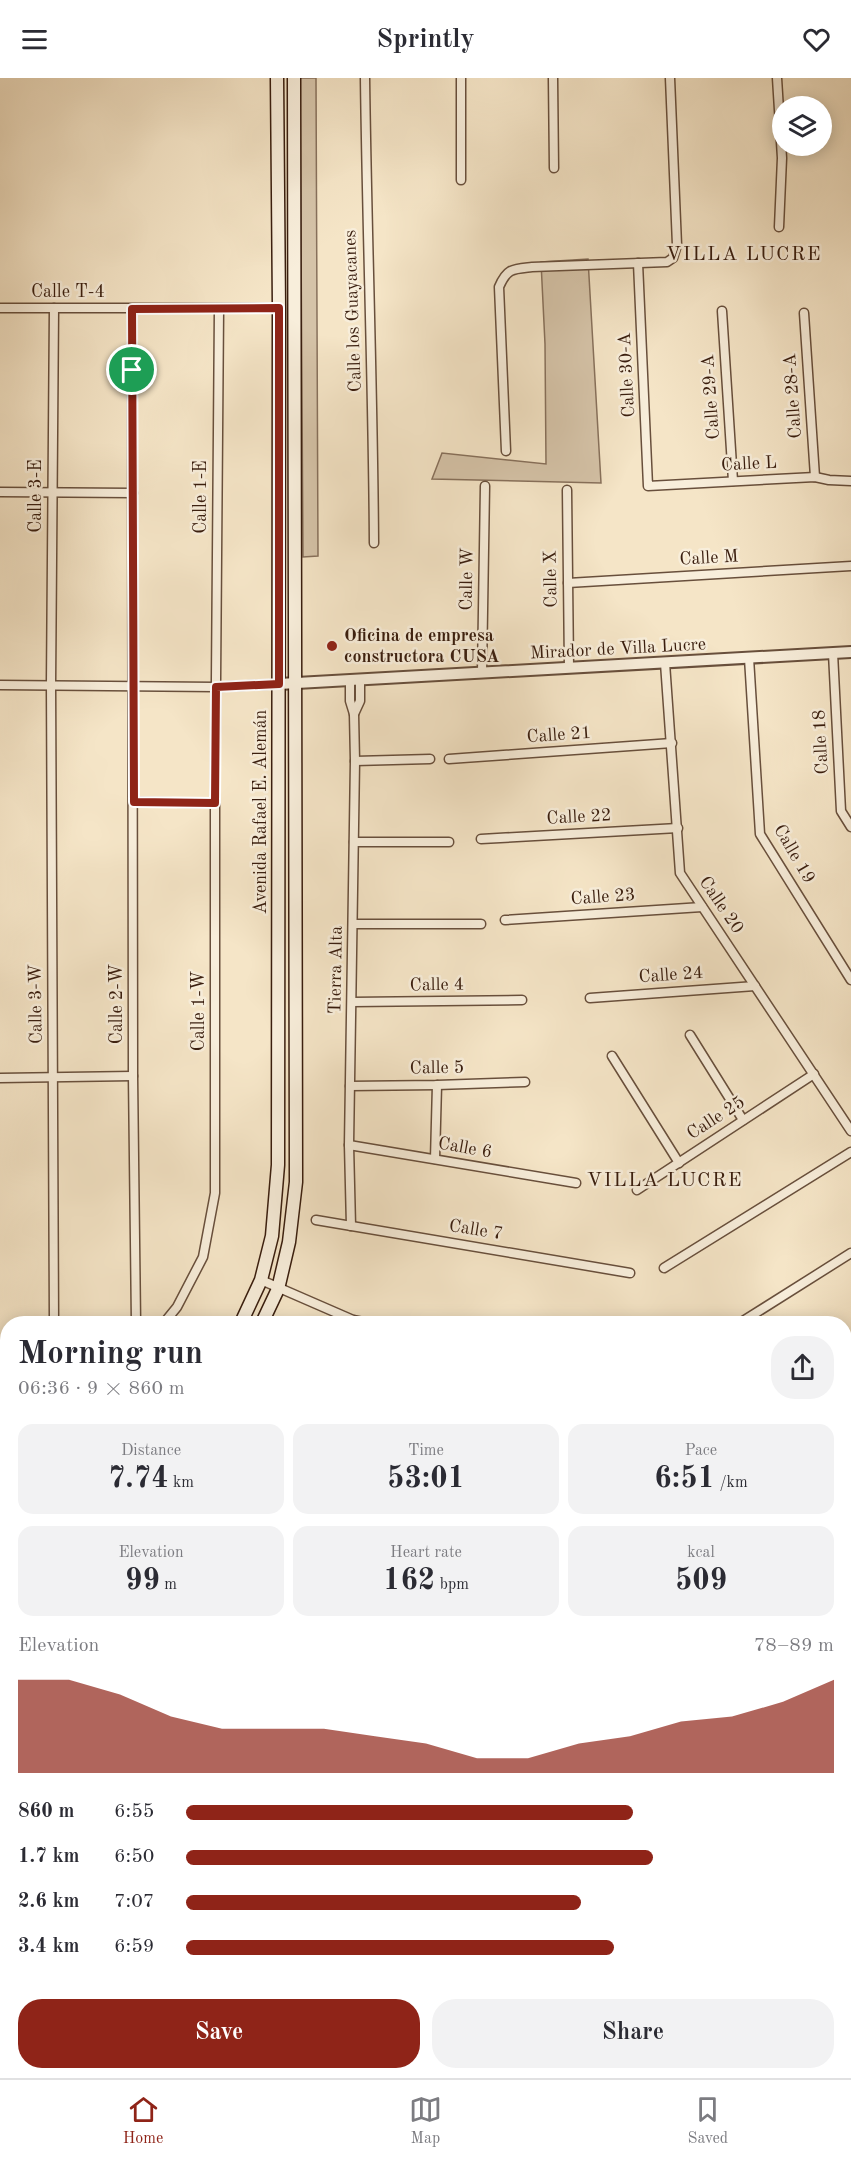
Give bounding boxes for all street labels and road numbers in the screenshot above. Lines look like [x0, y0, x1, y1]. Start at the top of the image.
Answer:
street label: Calle los Guayacanes [341, 229, 365, 392]
street label: Calle T-4 [31, 283, 105, 301]
street label: Calle 30-A [616, 332, 638, 418]
street label: Calle 28-A [781, 353, 805, 439]
street label: Calle 29-A [699, 354, 723, 440]
street label: Calle L [721, 454, 777, 474]
street label: Calle 3-E [27, 459, 45, 533]
street label: Calle 1-E [192, 460, 210, 534]
street label: Calle W [457, 547, 477, 611]
street label: Calle M [679, 547, 739, 569]
street label: Calle X [541, 550, 561, 608]
street label: Mirador de Villa Lucre [529, 635, 707, 663]
street label: Avenida Rafael E. Alemán [252, 709, 270, 914]
street label: Calle 18 [810, 709, 832, 775]
street label: Calle 21 [526, 724, 592, 746]
street label: Calle 22 [546, 806, 612, 828]
street label: Calle 19 [770, 821, 818, 887]
street label: Calle 20 [695, 873, 747, 937]
street label: Calle 23 [570, 886, 636, 908]
street label: Tierra Alta [326, 926, 346, 1014]
street label: Calle 3-W [26, 964, 46, 1044]
street label: Calle 2-W [108, 964, 126, 1044]
street label: Calle 24 [638, 964, 704, 986]
street label: Calle 1-W [190, 971, 208, 1051]
street label: Calle 4 [410, 976, 464, 994]
street label: Calle 5 [410, 1059, 464, 1077]
street label: Calle 25 [684, 1093, 748, 1143]
street label: Calle 6 [437, 1134, 493, 1162]
street label: Calle 7 [448, 1217, 504, 1243]

